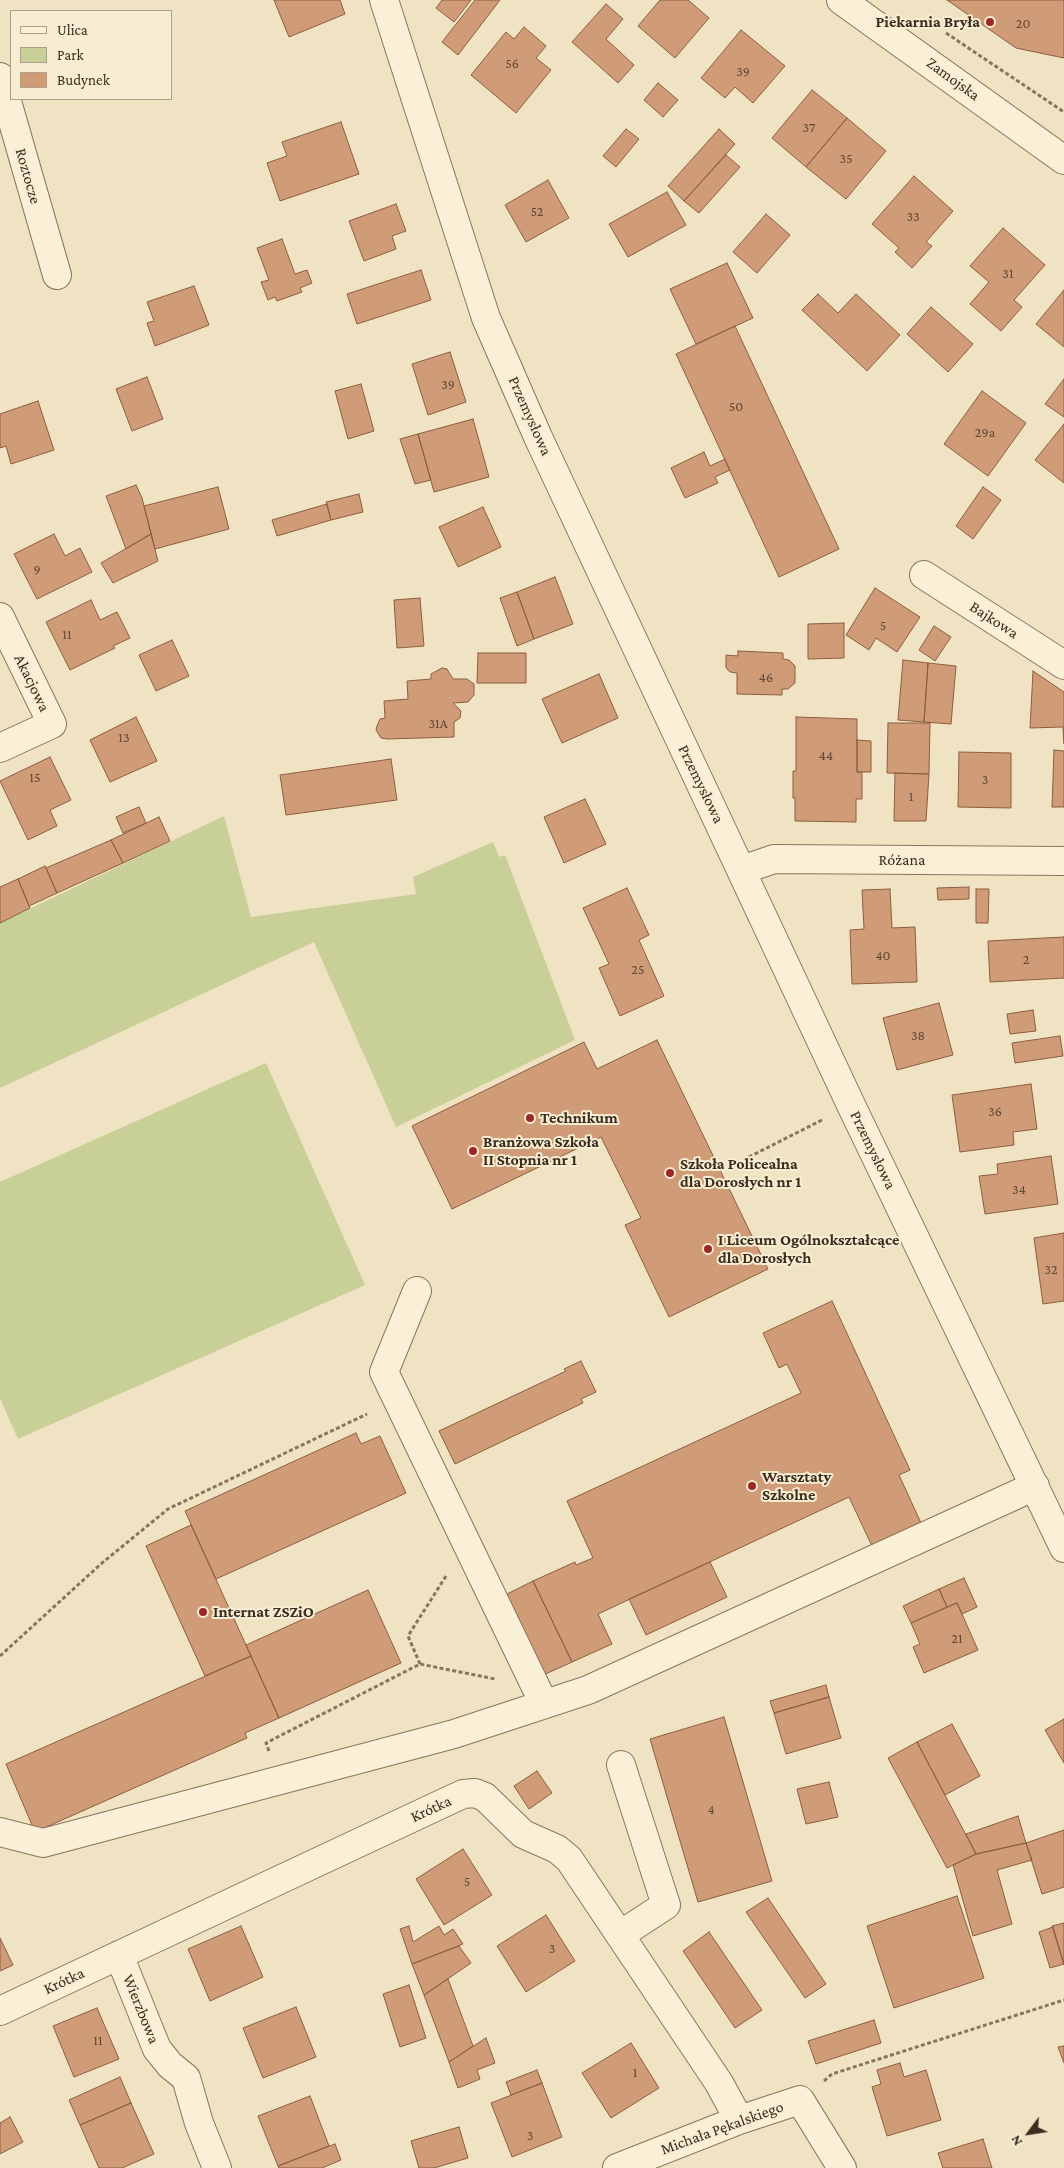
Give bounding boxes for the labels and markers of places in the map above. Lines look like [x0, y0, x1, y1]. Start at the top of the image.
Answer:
place label: Piekarnia Bryła [875, 12, 980, 32]
marker: Piekarnia Bryła [984, 16, 996, 28]
place label: Technikum [540, 1108, 618, 1128]
marker: Technikum [524, 1112, 536, 1124]
place label: Branżowa Szkoła II Stopnia nr 1 [483, 1132, 599, 1170]
marker: Branżowa Szkoła II Stopnia nr 1 [467, 1145, 479, 1157]
place label: Szkoła Policealna dla Dorosłych nr 1 [680, 1154, 801, 1192]
marker: Szkoła Policealna dla Dorosłych nr 1 [664, 1167, 676, 1179]
place label: I Liceum Ogólnokształcące dla Dorosłych [718, 1230, 900, 1268]
marker: I Liceum Ogólnokształcące dla Dorosłych [702, 1243, 714, 1255]
place label: Warsztaty Szkolne [762, 1467, 831, 1505]
marker: Warsztaty Szkolne [746, 1480, 758, 1492]
place label: Internat ZSZiO [213, 1602, 314, 1622]
marker: Internat ZSZiO [197, 1606, 209, 1618]

